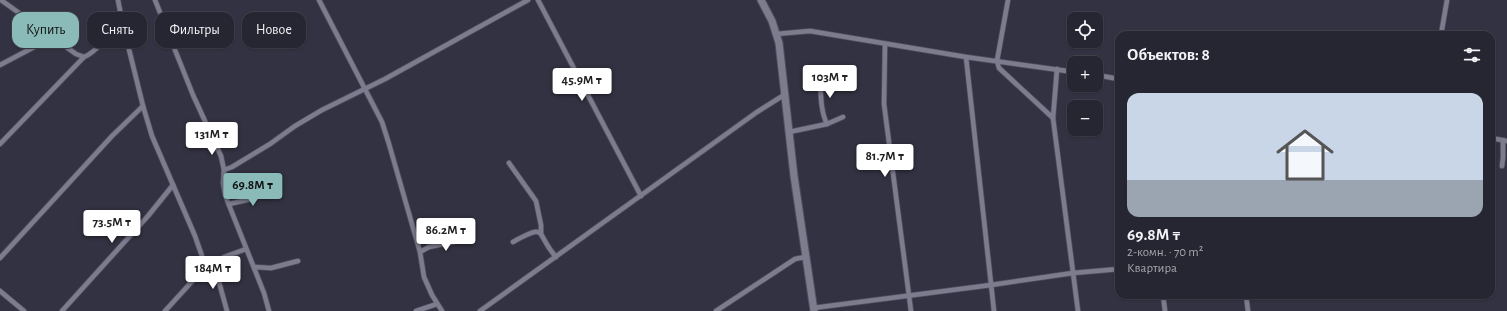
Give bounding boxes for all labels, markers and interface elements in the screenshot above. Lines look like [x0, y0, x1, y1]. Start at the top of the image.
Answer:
chip: Купить [12, 12, 79, 48]
chip: Снять [87, 12, 147, 48]
chip: Фильтры [155, 12, 234, 48]
chip: Новое [242, 12, 306, 48]
map controls [1067, 12, 1103, 136]
button: locate [1067, 12, 1103, 48]
icon: filters [1461, 44, 1483, 66]
text: Объектов: 8 [1127, 46, 1210, 63]
button: + [1067, 56, 1103, 92]
pin: 103M ₸ [797, 65, 863, 99]
pin: 45.9M ₸ [545, 68, 619, 102]
text: 103M ₸ [812, 71, 848, 84]
text: 45.9M ₸ [562, 74, 602, 87]
button: − [1067, 100, 1103, 136]
icon: home [1269, 119, 1341, 191]
pin: 131M ₸ [179, 122, 245, 156]
text: 131M ₸ [195, 128, 229, 141]
pin: 81.7M ₸ [848, 144, 922, 178]
text: 81.7M ₸ [865, 150, 905, 163]
pin: 69.8M ₸ [216, 173, 290, 207]
text: 69.8M ₸ [232, 179, 274, 192]
pin: 73.5M ₸ [75, 210, 149, 244]
text: 73.5M ₸ [92, 216, 132, 229]
pin: 86.2M ₸ [409, 218, 483, 252]
text: 86.2M ₸ [425, 224, 467, 237]
text: 69.8M ₸ [1127, 226, 1181, 243]
text: 2-комн. · 70 m² [1127, 246, 1203, 259]
pin: 184M ₸ [180, 256, 246, 290]
text: 184M ₸ [194, 262, 232, 275]
text: Квартира [1127, 262, 1177, 275]

